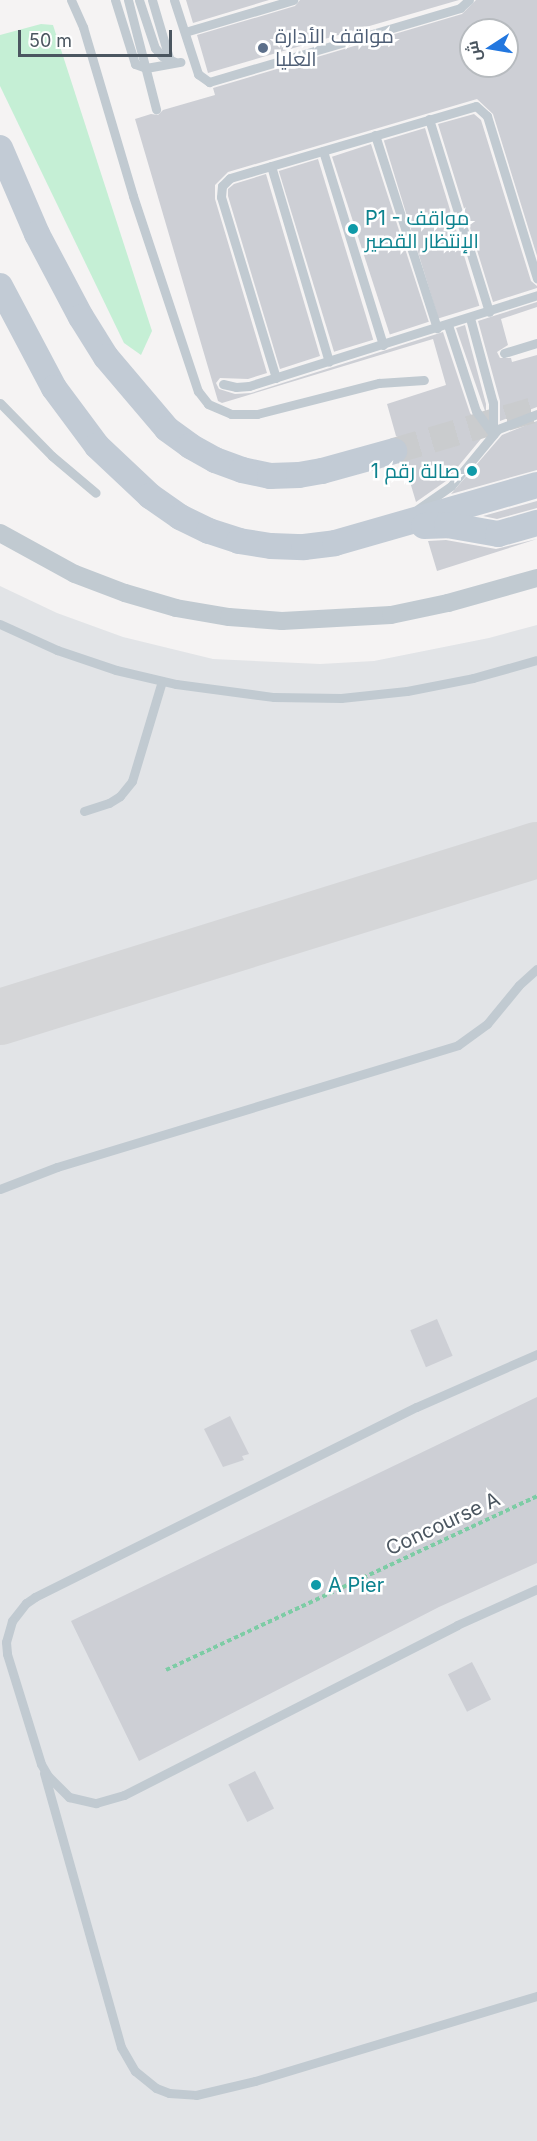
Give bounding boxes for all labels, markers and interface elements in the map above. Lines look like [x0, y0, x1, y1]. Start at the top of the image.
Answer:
scale bar [21, 18, 176, 56]
north arrow [459, 18, 519, 78]
place label: مواقف الأدارة العليا [275, 24, 394, 71]
text: 50 m [29, 30, 72, 51]
text: ش [461, 39, 485, 63]
marker: مواقف الأدارة العليا [256, 41, 270, 55]
place label: P1 - مواقف الإنتظار القصير [365, 206, 479, 253]
marker: P1 - مواقف الإنتظار القصير [346, 222, 360, 236]
place label: صالة رقم 1 [371, 459, 460, 483]
marker: صالة رقم 1 [465, 464, 479, 478]
street label: Concourse A [382, 1487, 504, 1561]
place label: A Pier [328, 1573, 384, 1597]
marker: A Pier [309, 1578, 323, 1592]

